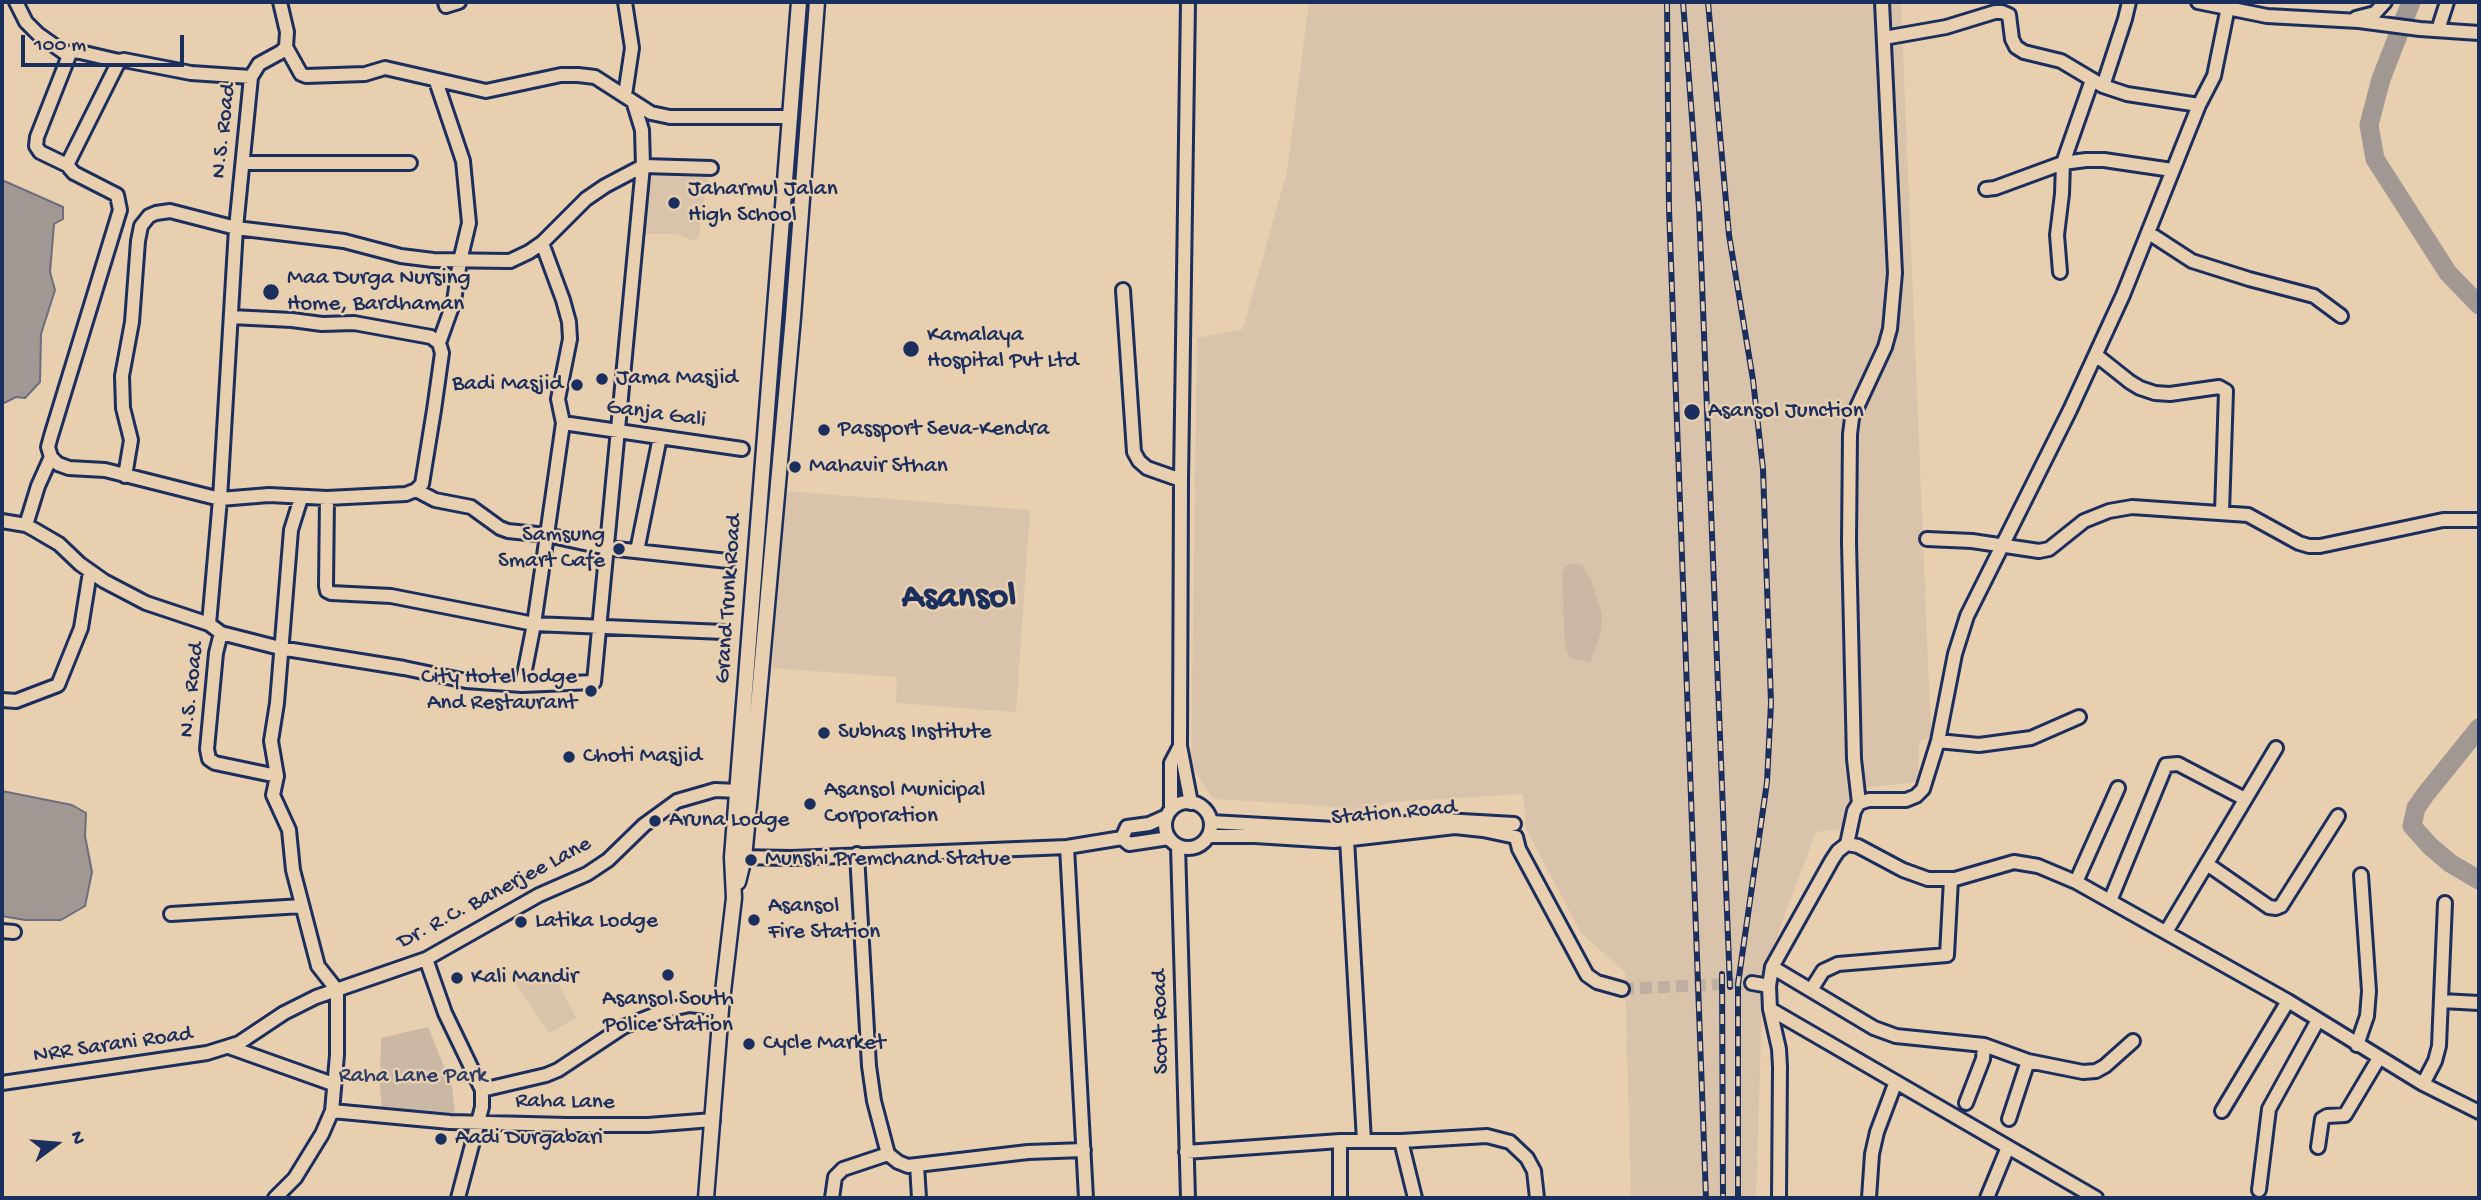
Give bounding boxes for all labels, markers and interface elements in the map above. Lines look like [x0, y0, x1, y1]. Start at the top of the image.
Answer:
scale bar [24, 21, 187, 65]
text: 100 m [34, 34, 86, 59]
street label: N.S. Road [206, 82, 244, 180]
place label: Jaharmul Jalan High School [688, 176, 838, 230]
marker: Jaharmul Jalan High School [666, 195, 682, 211]
place label: Maa Durga Nursing Home, Bardhaman [287, 265, 471, 319]
marker: Maa Durga Nursing Home, Bardhaman [261, 282, 281, 302]
place label: Kamalaya Hospital Pvt Ltd [927, 322, 1078, 376]
marker: Kamalaya Hospital Pvt Ltd [901, 339, 921, 359]
place label: Jama Masjid [616, 365, 738, 393]
place label: Badi Masjid [452, 371, 563, 399]
marker: Jama Masjid [594, 371, 610, 387]
marker: Badi Masjid [569, 377, 585, 393]
street label: Ganja Gali [604, 394, 708, 436]
place label: Asansol Junction [1708, 398, 1864, 426]
marker: Asansol Junction [1682, 402, 1702, 422]
place label: Passport Seva-Kendra [838, 416, 1049, 444]
marker: Passport Seva-Kendra [816, 422, 832, 438]
place label: Mahavir Sthan [809, 453, 948, 481]
marker: Mahavir Sthan [787, 459, 803, 475]
street label: Grand Trunk Road [710, 513, 750, 685]
place label: Samsung Smart Cafe [498, 522, 605, 576]
marker: Samsung Smart Cafe [611, 541, 627, 557]
district label: Asansol [902, 577, 1016, 621]
street label: N.S. Road [174, 641, 212, 739]
place label: City Hotel lodge And Restaurant [421, 664, 577, 718]
marker: City Hotel lodge And Restaurant [583, 683, 599, 699]
place label: Subhas Institute [838, 719, 991, 747]
marker: Subhas Institute [816, 725, 832, 741]
place label: Choti Masjid [583, 743, 702, 771]
marker: Choti Masjid [561, 749, 577, 765]
place label: Asansol Municipal Corporation [824, 777, 985, 831]
street label: Station Road [1330, 795, 1458, 833]
marker: Asansol Municipal Corporation [802, 796, 818, 812]
place label: Aruna Lodge [669, 807, 789, 835]
marker: Aruna Lodge [647, 813, 663, 829]
street label: Dr. R.C. Banerjee Lane [393, 831, 597, 957]
place label: Munshi Premchand Statue [765, 846, 1011, 874]
marker: Munshi Premchand Statue [743, 852, 759, 868]
place label: Asansol Fire Station [768, 893, 880, 947]
place label: Latika Lodge [535, 908, 658, 936]
marker: Asansol Fire Station [746, 912, 762, 928]
marker: Latika Lodge [513, 914, 529, 930]
place label: Kali Mandir [471, 964, 578, 992]
marker: Asansol South Police Station [660, 967, 676, 983]
street label: Scott Road [1147, 969, 1177, 1075]
marker: Kali Mandir [449, 970, 465, 986]
place label: Asansol South Police Station [602, 986, 734, 1040]
street label: NRR Sarani Road [32, 1021, 194, 1071]
place label: Cycle Market [763, 1030, 885, 1058]
marker: Cycle Market [741, 1036, 757, 1052]
park label: Raha Lane Park [339, 1063, 487, 1091]
street label: Raha Lane [515, 1088, 615, 1118]
north arrow [21, 1109, 91, 1179]
place label: Aadi Durgabari [455, 1125, 603, 1153]
text: N [64, 1129, 89, 1147]
marker: Aadi Durgabari [433, 1131, 449, 1147]

